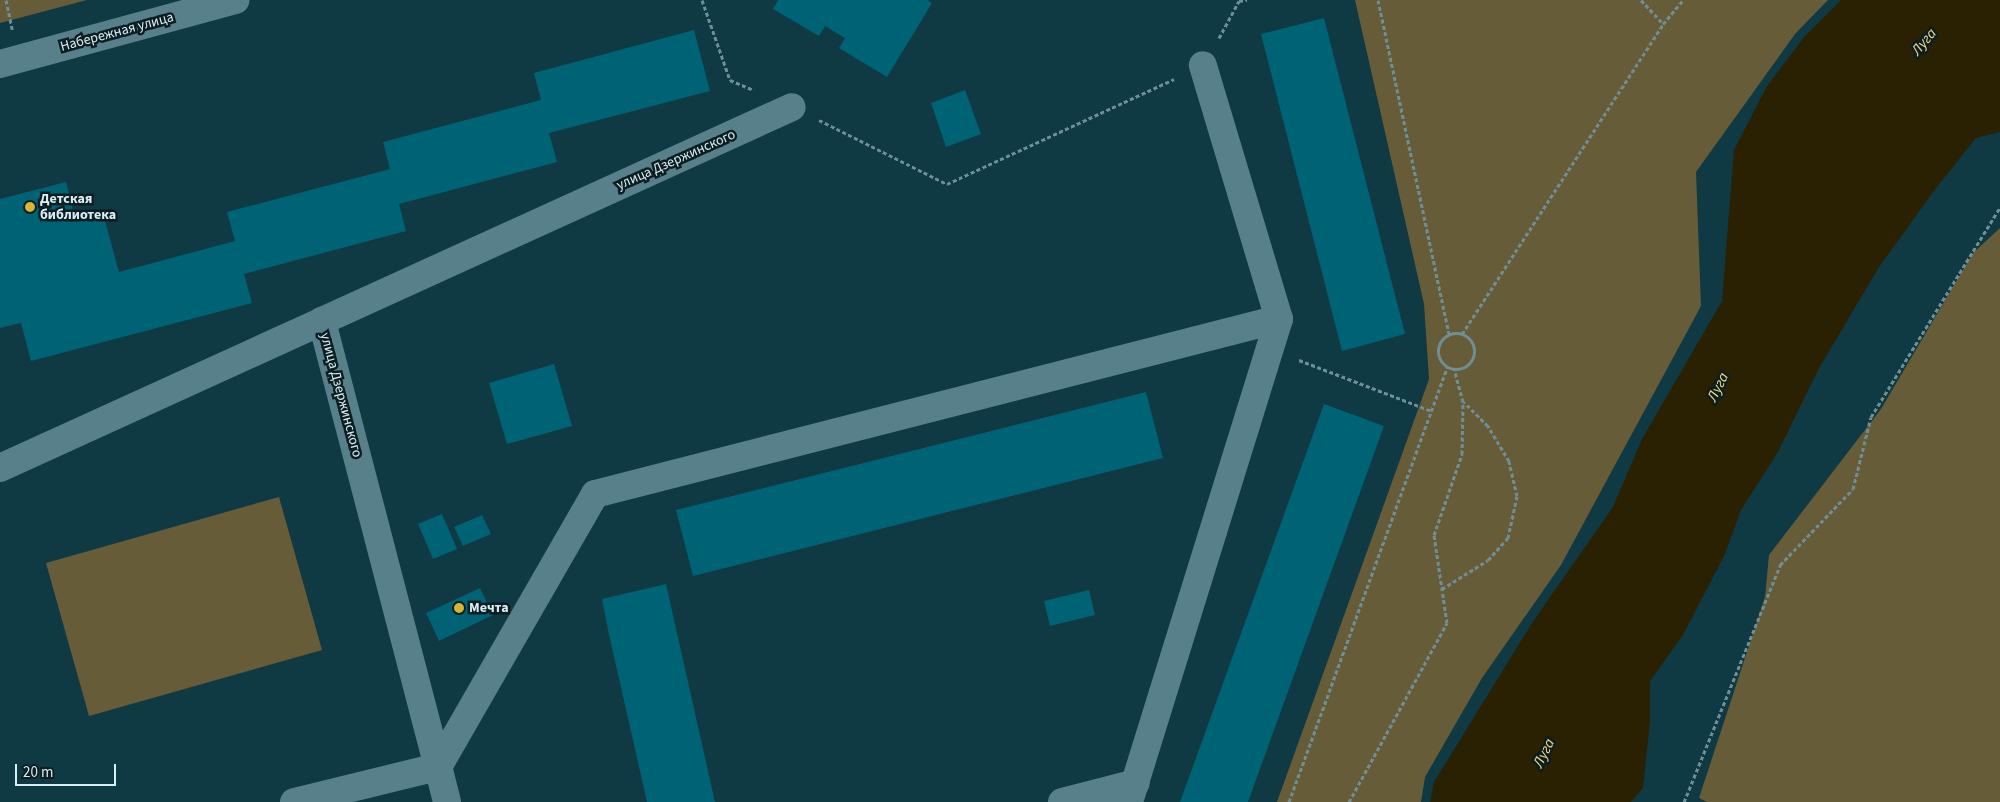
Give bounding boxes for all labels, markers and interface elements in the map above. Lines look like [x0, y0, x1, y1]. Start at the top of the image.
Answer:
street label: Набережная улица [58, 9, 176, 55]
water label: Луга [1907, 25, 1941, 59]
street label: улица Дзержинского [614, 126, 738, 194]
place label: Детская библиотека [40, 191, 116, 223]
marker: Детская библиотека [24, 201, 36, 213]
street label: улица Дзержинского [316, 331, 366, 459]
water label: Луга [1703, 370, 1733, 404]
place label: Мечта [469, 600, 509, 616]
marker: Мечта [453, 602, 465, 614]
water label: Луга [1529, 736, 1559, 770]
scale bar [18, 754, 119, 786]
text: 20 m [23, 762, 53, 783]

